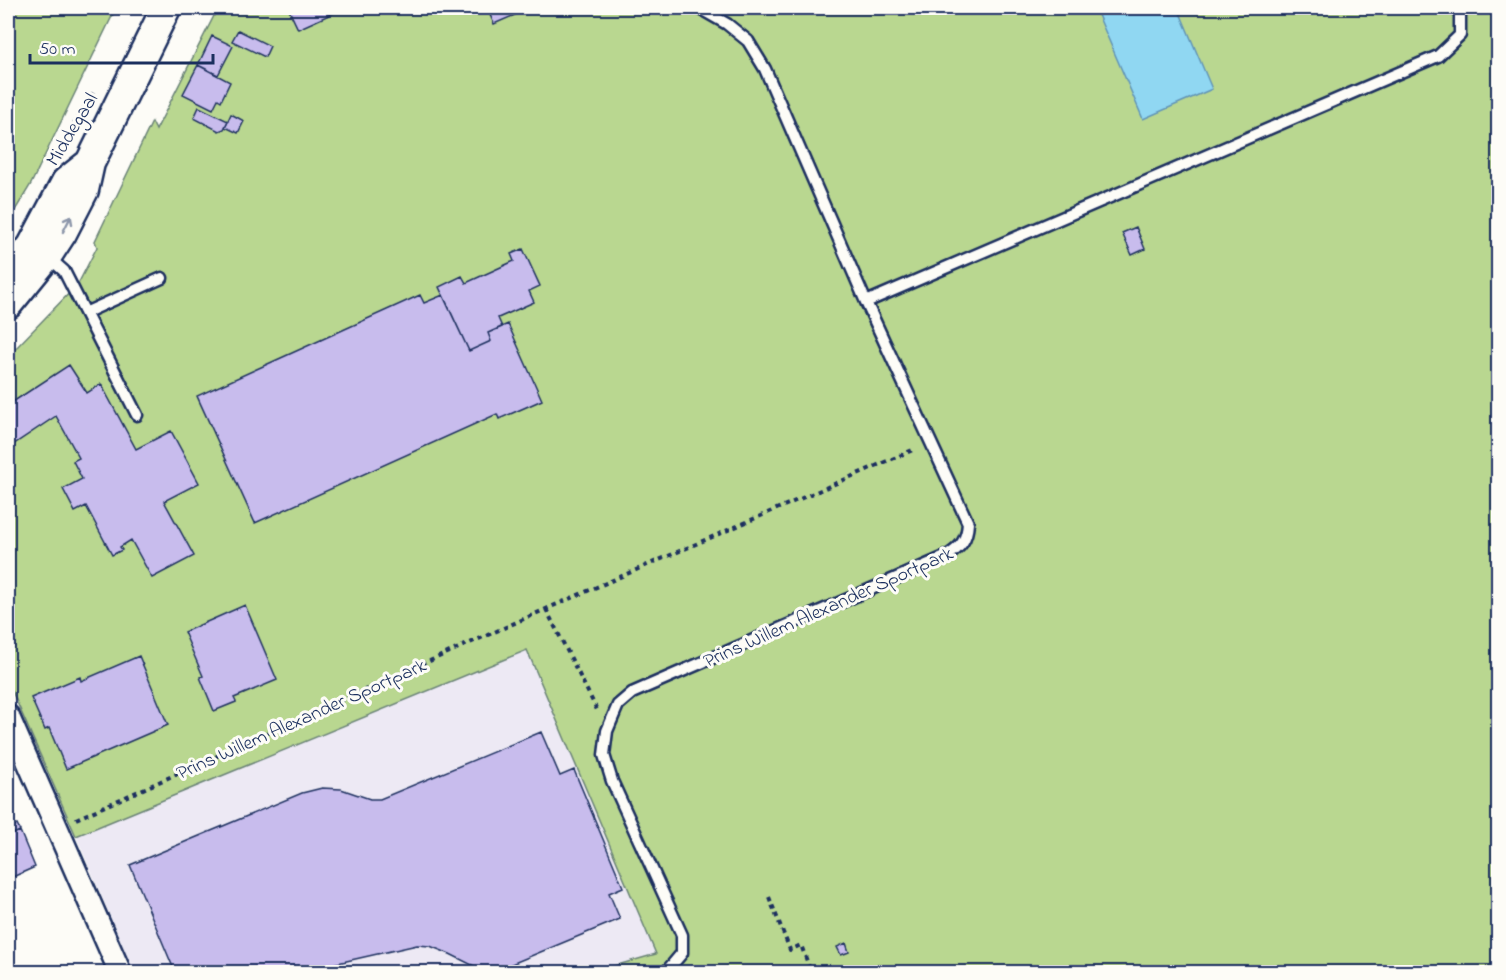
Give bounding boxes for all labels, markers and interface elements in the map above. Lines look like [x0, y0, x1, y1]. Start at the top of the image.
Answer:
scale bar [30, 27, 213, 65]
text: 50 m [39, 37, 76, 63]
street label: Middegaal [40, 88, 107, 173]
one-way arrow [62, 215, 73, 233]
street label: Prins Willem Alexander Sportpark [699, 540, 959, 677]
street label: Prins Willem Alexander Sportpark [172, 652, 432, 789]

